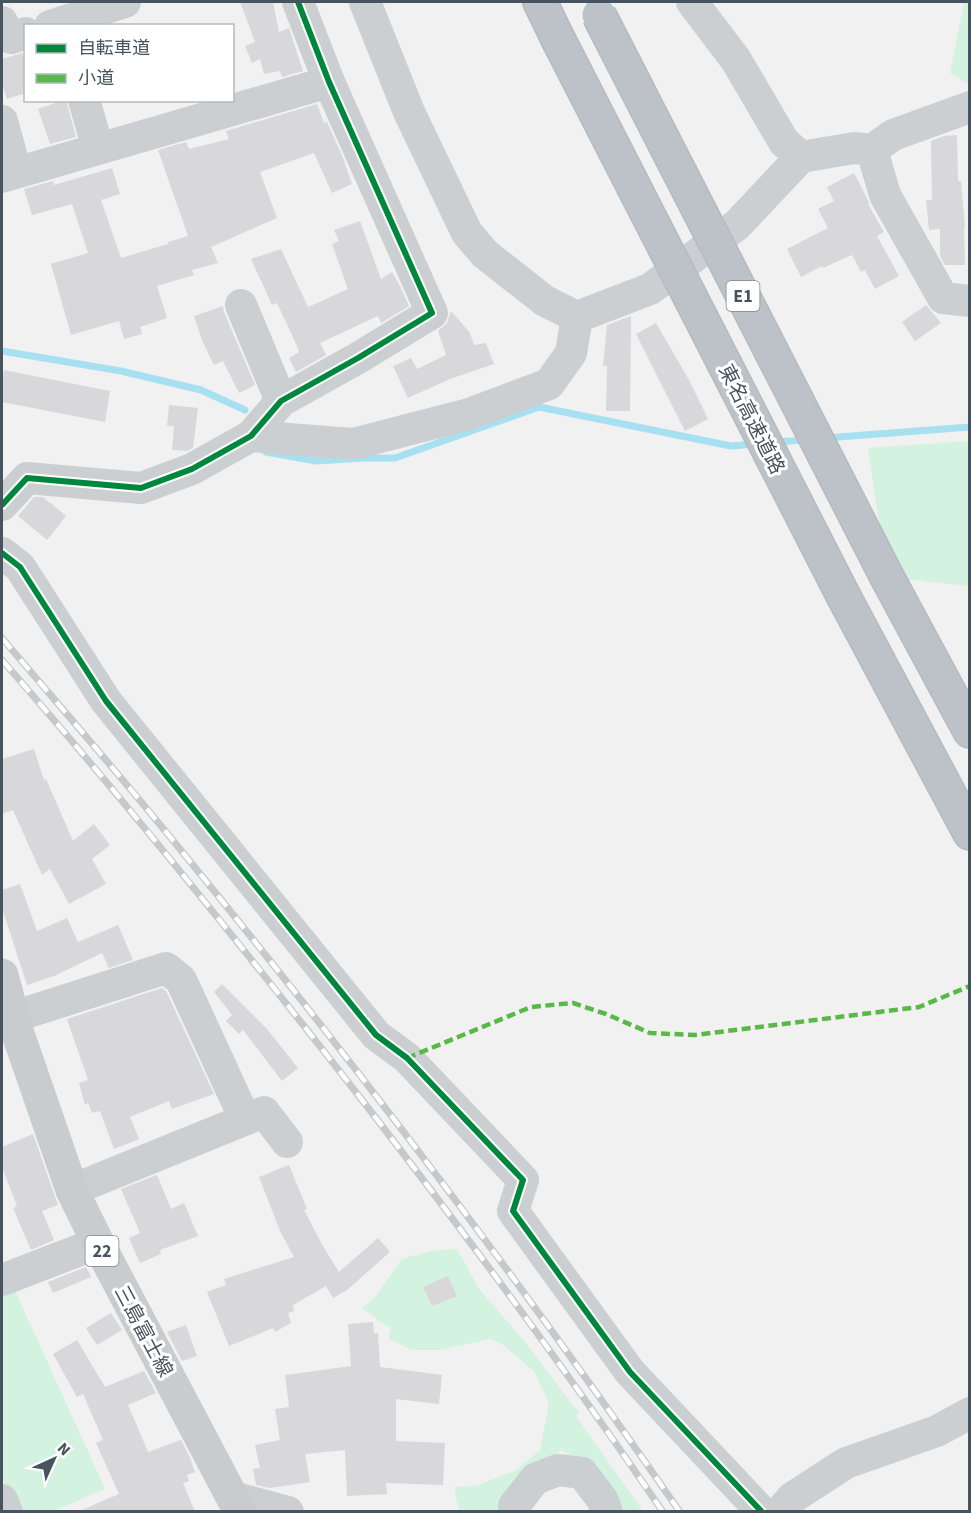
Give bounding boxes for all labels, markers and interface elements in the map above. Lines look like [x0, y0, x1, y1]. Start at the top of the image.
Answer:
legend [24, 24, 234, 102]
text: 自転車道 [78, 36, 150, 61]
text: 小道 [78, 66, 114, 91]
road number: E1 [726, 281, 760, 311]
street label: 東名高速道路 [711, 360, 791, 479]
road number: 22 [86, 1236, 118, 1266]
street label: 三島富士線 [107, 1281, 179, 1382]
north arrow [24, 1429, 84, 1489]
text: N [52, 1438, 75, 1461]

